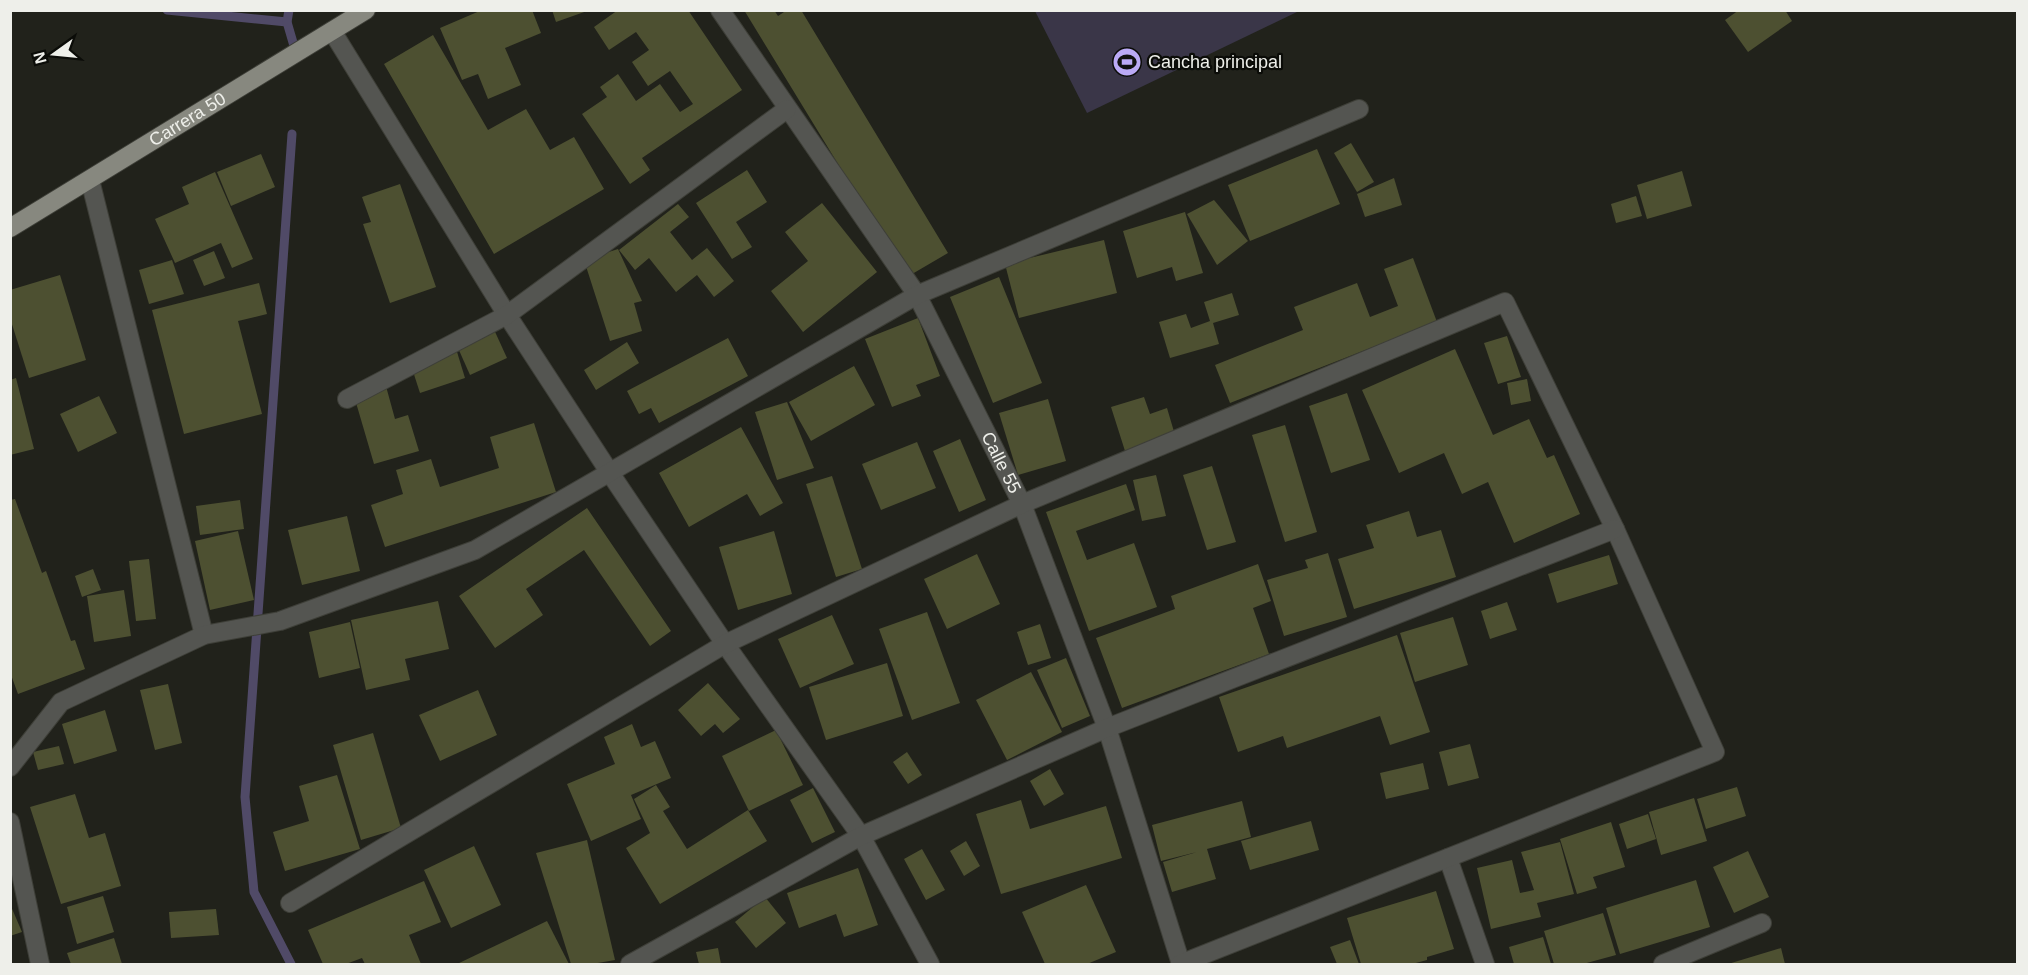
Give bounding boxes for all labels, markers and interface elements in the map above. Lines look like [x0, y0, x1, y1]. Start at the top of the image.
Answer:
north arrow [24, 24, 84, 84]
sports icon: Cancha principal [1111, 46, 1143, 78]
text: N [30, 50, 50, 66]
place label: Cancha principal [1148, 52, 1282, 72]
street label: Carrera 50 [145, 88, 229, 150]
street label: Calle 55 [977, 429, 1025, 497]

